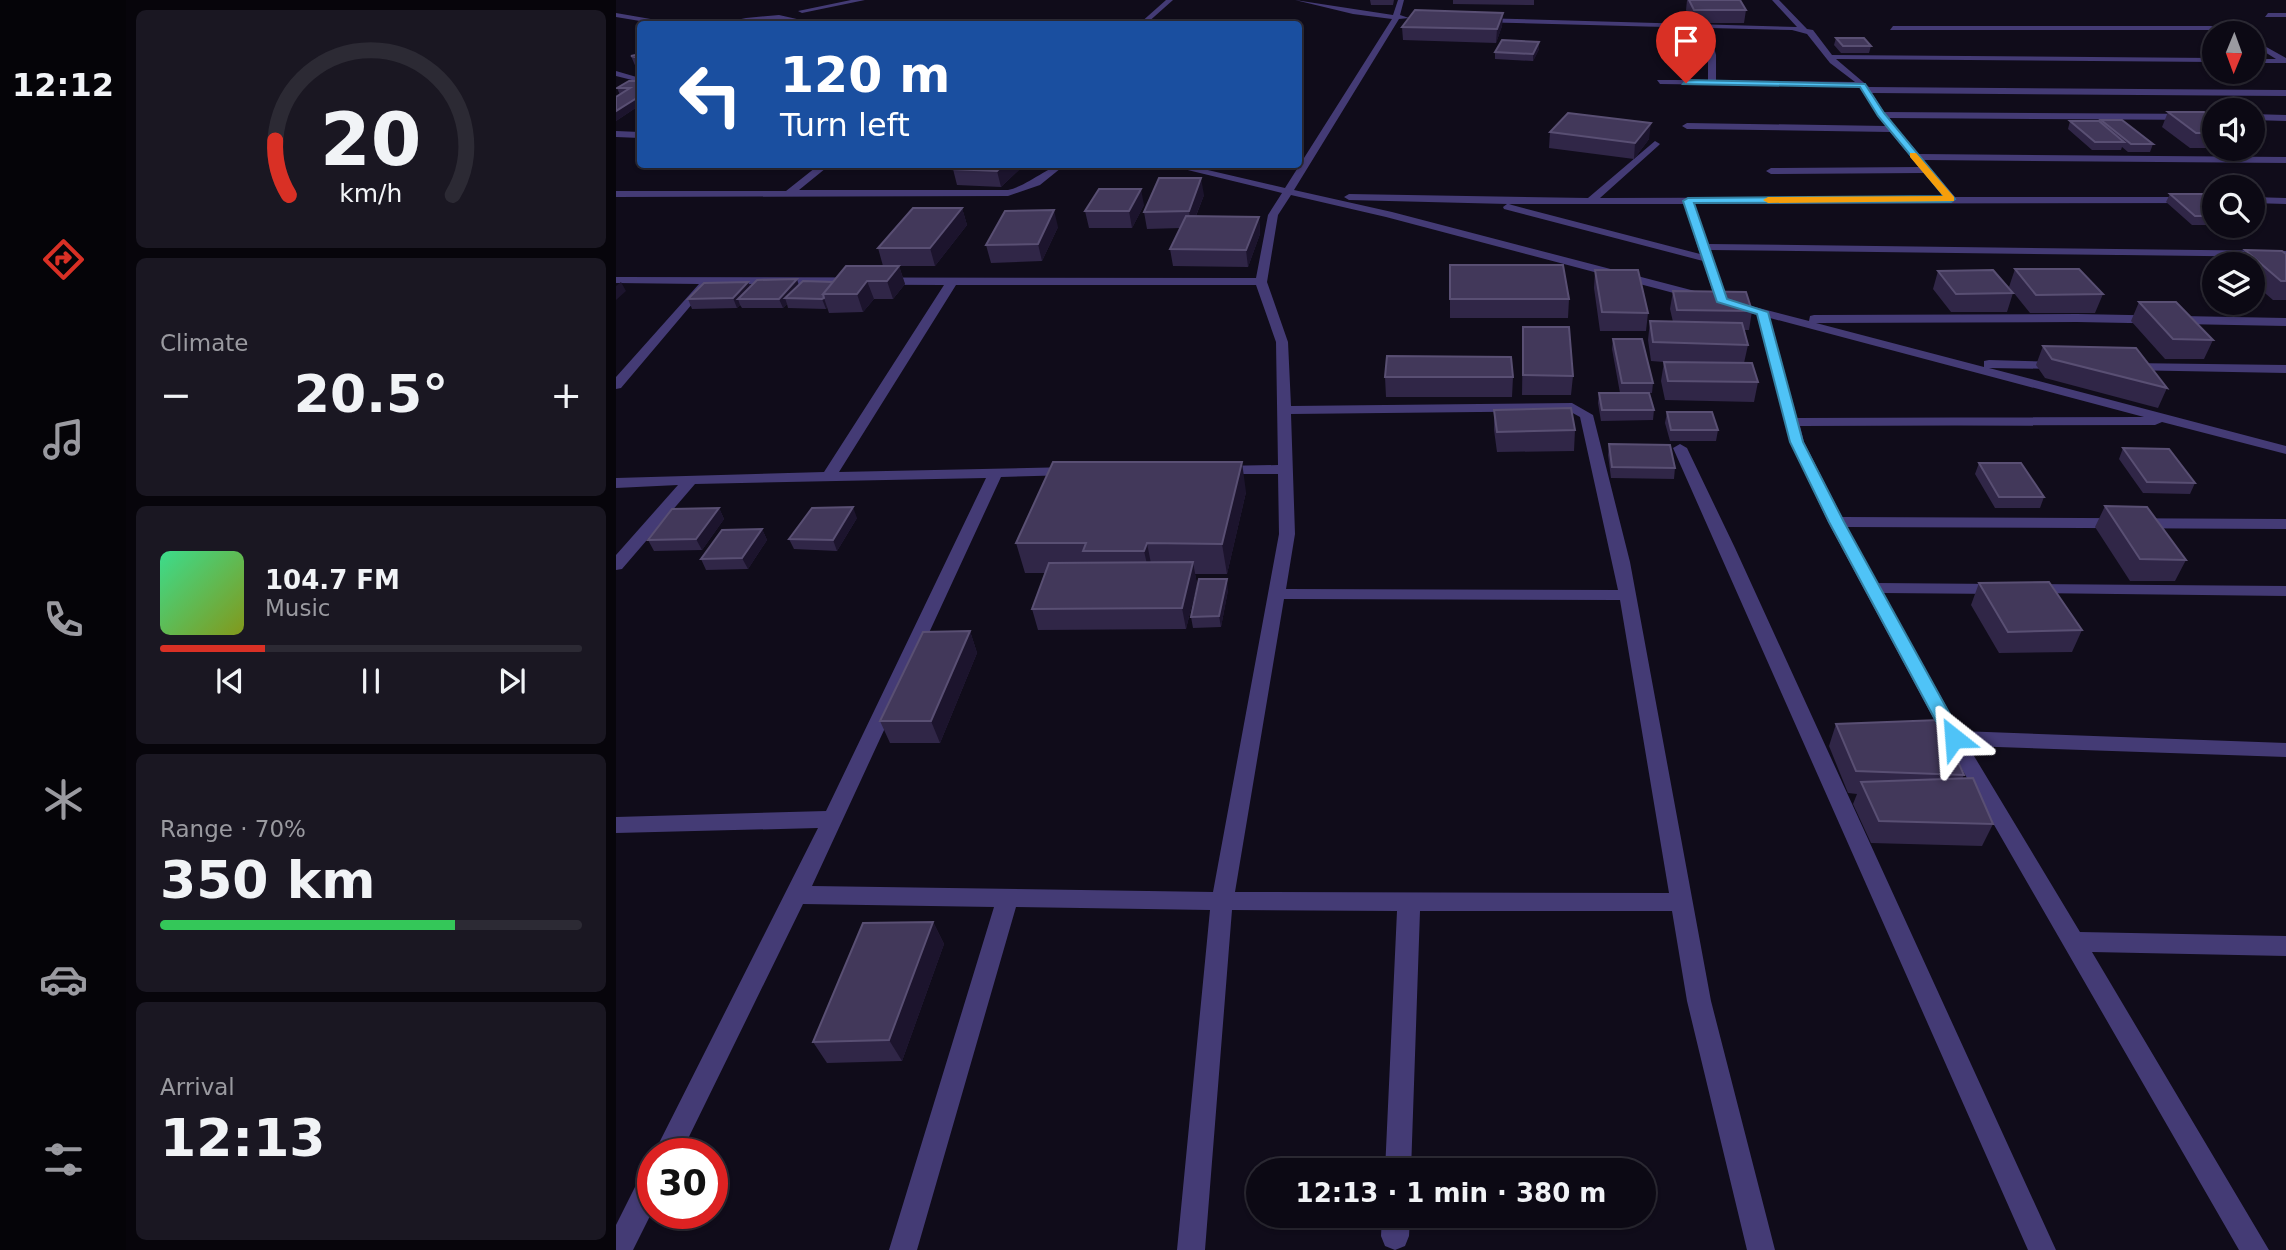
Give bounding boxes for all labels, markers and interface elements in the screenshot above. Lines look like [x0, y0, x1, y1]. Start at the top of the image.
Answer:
pin [1656, 11, 1716, 83]
north arrow [2202, 21, 2264, 84]
map controls [2202, 21, 2265, 315]
icon: arrive [1667, 22, 1705, 60]
text: 120 m [780, 47, 950, 104]
icon: left [665, 49, 756, 140]
text: 12:12 [12, 66, 114, 104]
text: 20 [320, 97, 422, 182]
button: sound [2202, 98, 2265, 161]
text: Turn left [780, 106, 910, 144]
button: search [2202, 175, 2265, 238]
text: km/h [339, 179, 403, 208]
icon: directions [39, 235, 88, 284]
button: layers [2202, 252, 2265, 315]
text: Climate [160, 330, 249, 356]
text: 20.5° [294, 364, 448, 424]
text: − [160, 373, 192, 417]
text: + [550, 373, 582, 417]
icon: music [39, 415, 88, 464]
text: 104.7 FM [265, 565, 400, 595]
icon: phone [39, 595, 88, 644]
text: Music [265, 595, 330, 621]
icon: previous [211, 662, 249, 700]
icon: pause [352, 662, 390, 700]
icon: next [493, 662, 531, 700]
position arrow [1917, 701, 1991, 775]
icon: climate [39, 775, 88, 824]
text: Range · 70% [160, 816, 306, 842]
text: 350 km [160, 850, 375, 910]
icon: car [39, 955, 88, 1004]
text: Arrival [160, 1074, 235, 1100]
text: 12:13 [160, 1108, 326, 1168]
icon: filters [39, 1135, 88, 1184]
speed limit sign: 30 [637, 1138, 728, 1229]
text: 12:13 · 1 min · 380 m [1296, 1178, 1606, 1208]

